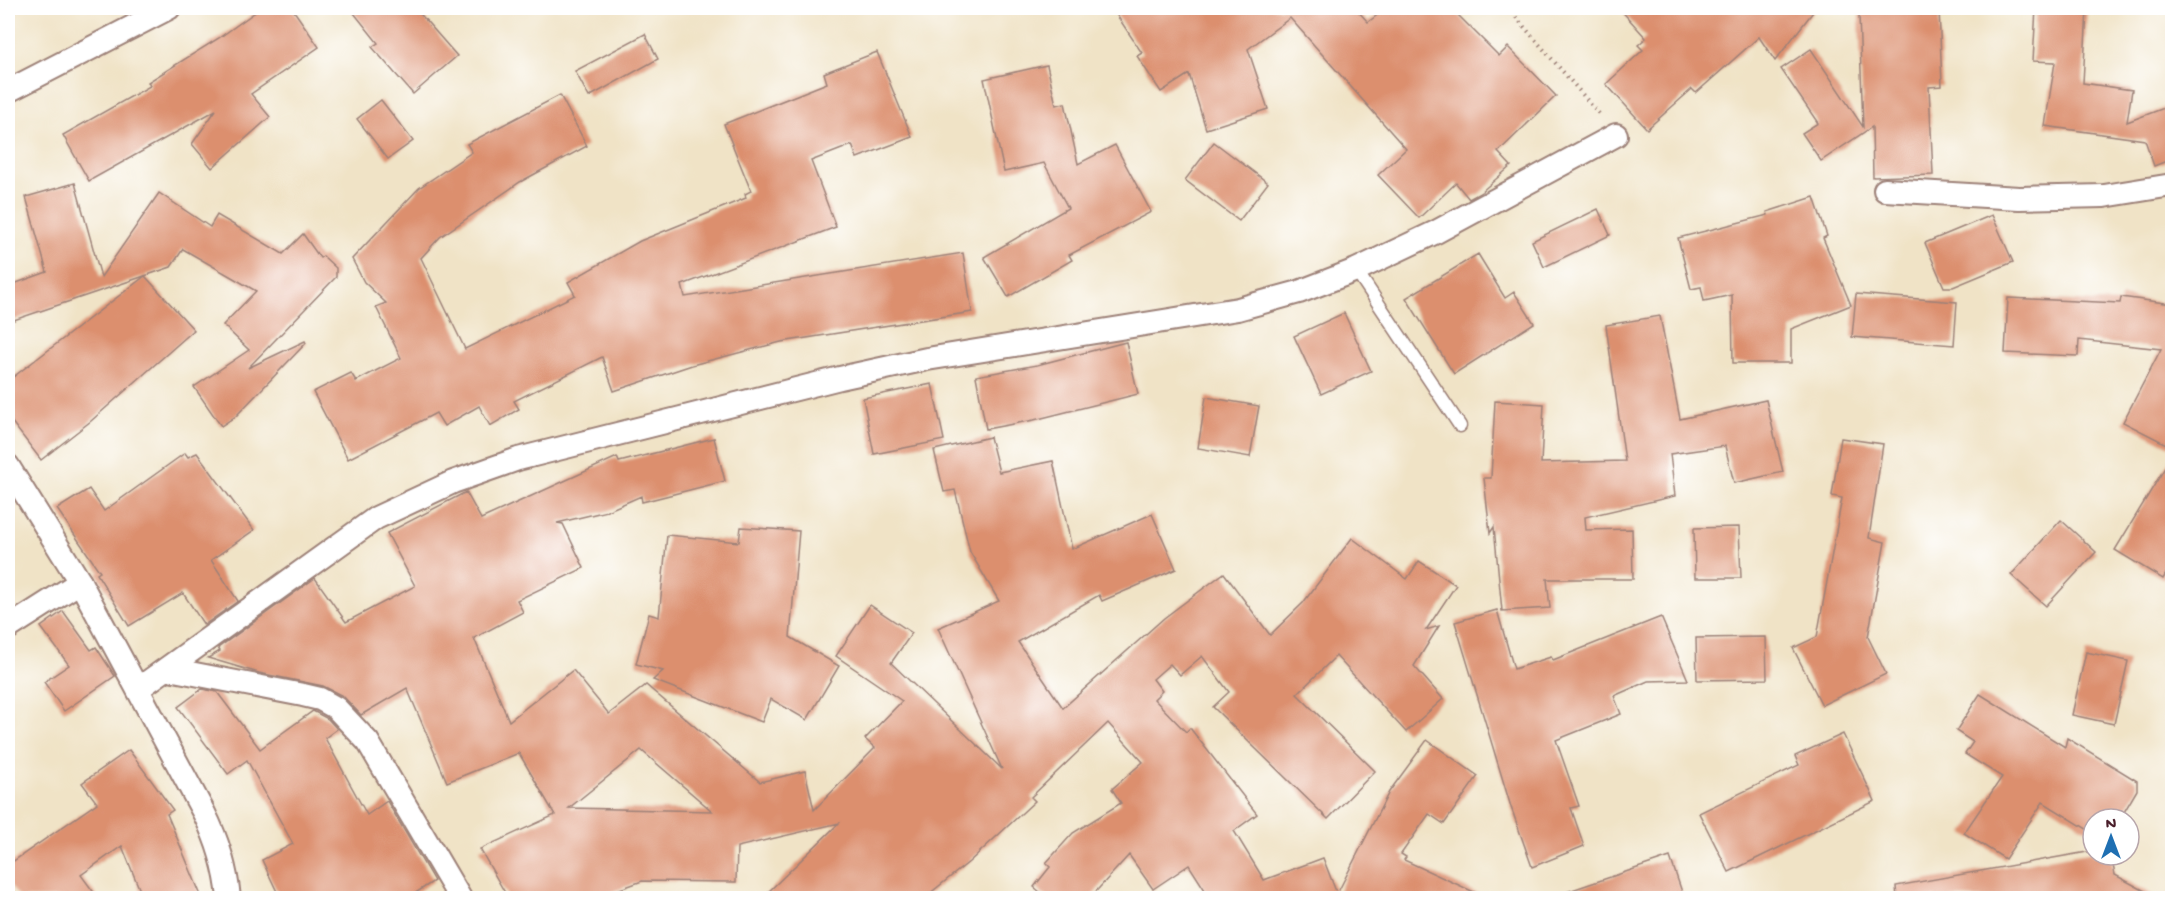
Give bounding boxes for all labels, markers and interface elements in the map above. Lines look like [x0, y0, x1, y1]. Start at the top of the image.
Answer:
north arrow [2081, 807, 2141, 867]
text: N [2106, 816, 2117, 835]

